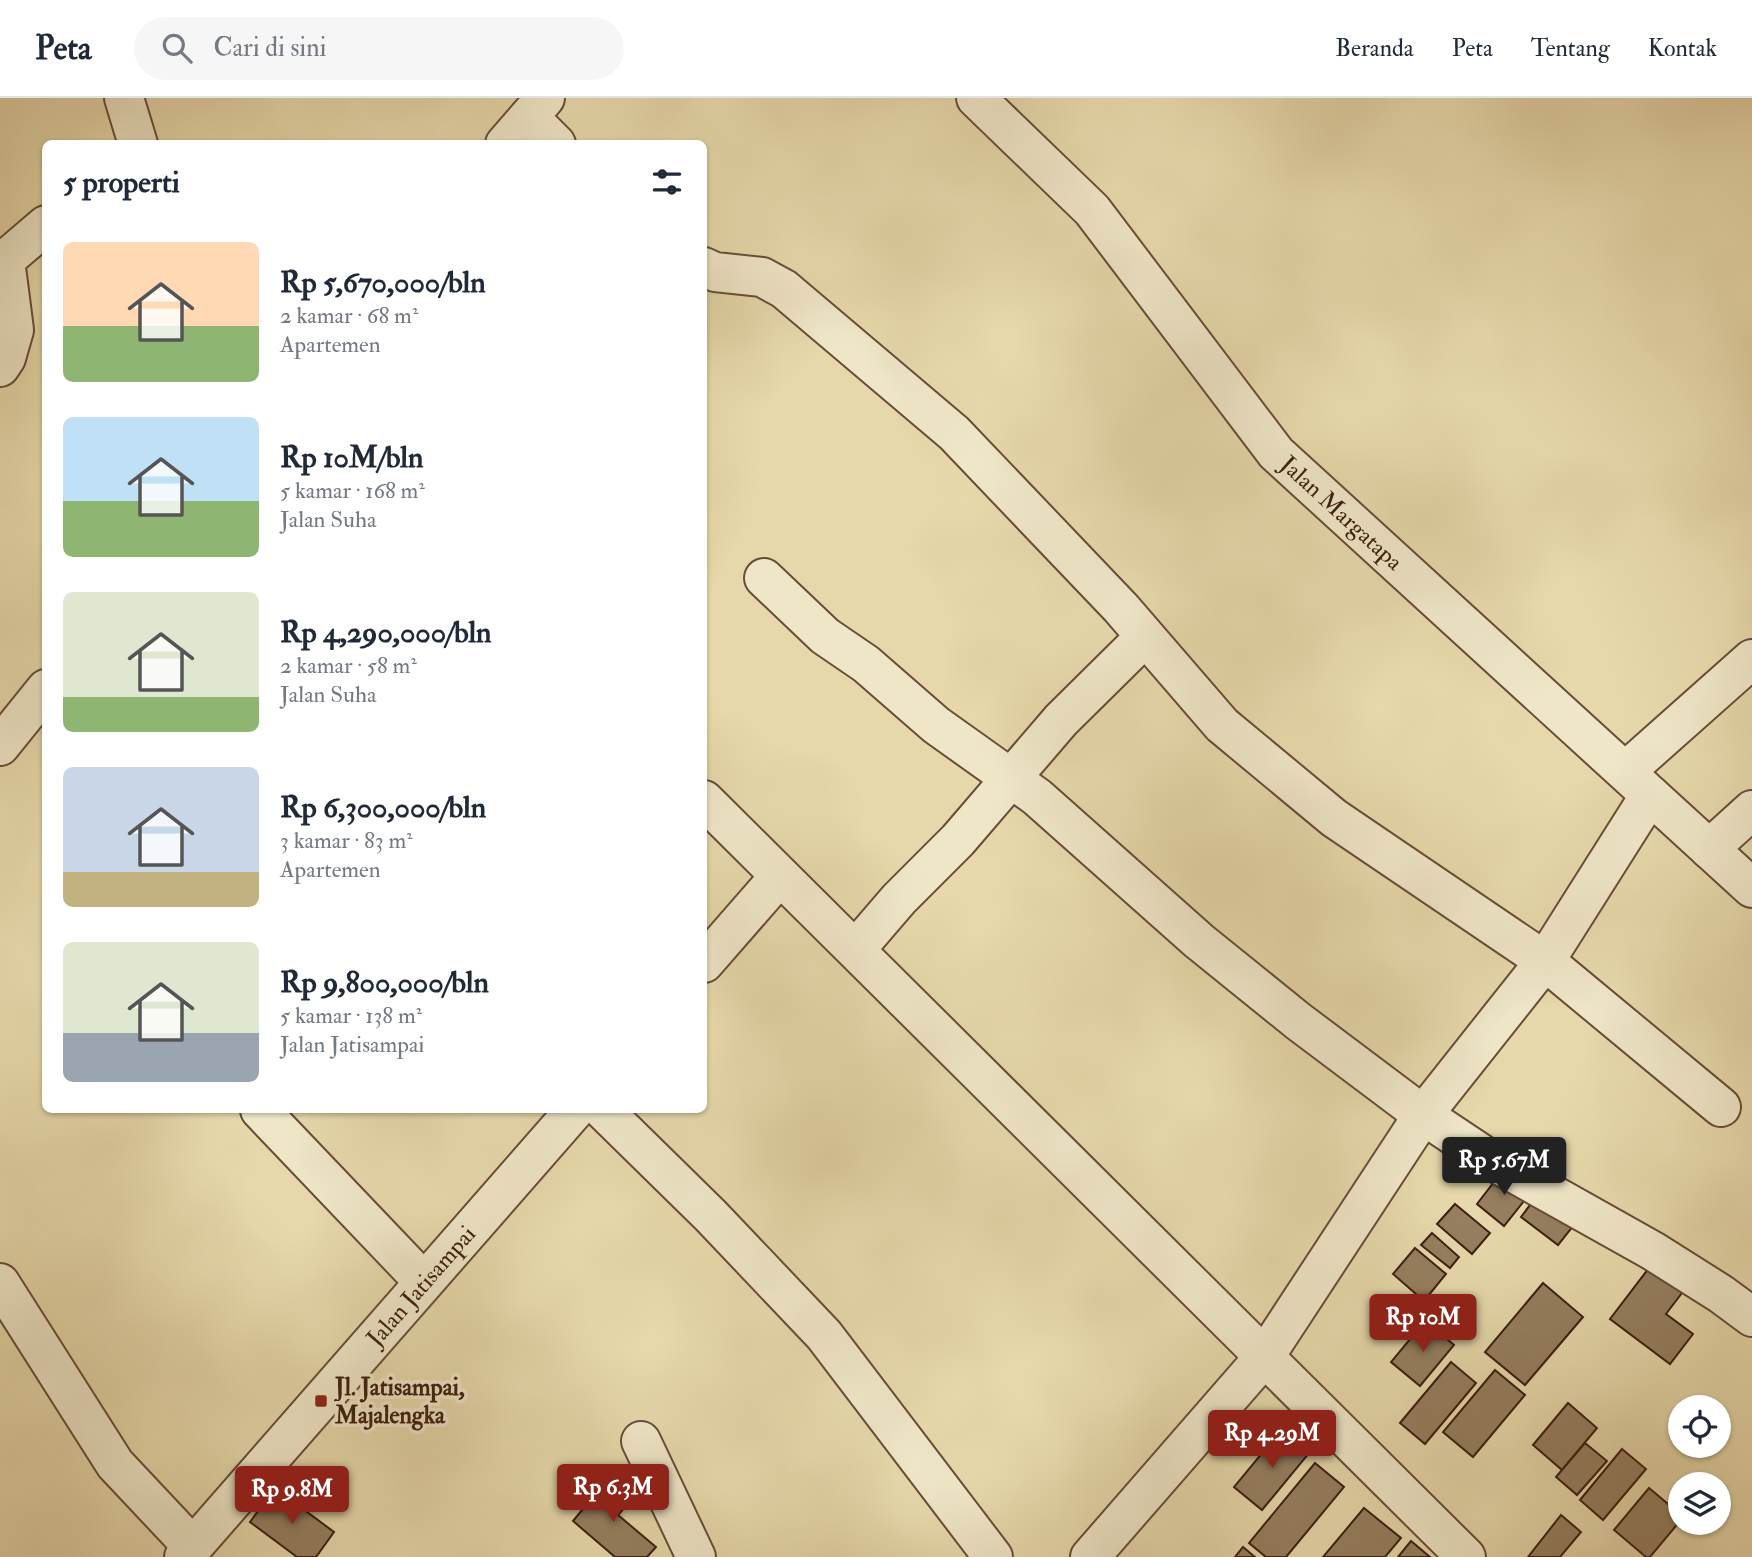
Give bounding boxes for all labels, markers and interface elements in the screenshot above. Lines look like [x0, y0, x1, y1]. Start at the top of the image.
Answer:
search box [134, 17, 624, 80]
text: Peta [35, 28, 92, 69]
icon: search [158, 29, 196, 67]
text: Cari di sini [214, 32, 327, 64]
text: Beranda [1335, 33, 1414, 64]
text: Peta [1452, 33, 1493, 64]
text: Tentang [1531, 33, 1610, 64]
text: Kontak [1648, 33, 1717, 64]
icon: filters [648, 163, 686, 201]
text: 5 properti [63, 164, 180, 201]
text: Rp 5,670,000/bln [280, 264, 486, 301]
icon: home [119, 270, 203, 354]
text: 2 kamar · 68 m² [280, 301, 418, 330]
text: Apartemen [280, 330, 381, 359]
text: Rp 10M/bln [280, 439, 423, 476]
icon: home [119, 445, 203, 529]
street label: Jalan Margatapa [1273, 448, 1410, 578]
text: 5 kamar · 168 m² [280, 476, 425, 505]
text: Jalan Suha [280, 505, 376, 534]
text: Rp 4,290,000/bln [280, 614, 492, 651]
icon: home [119, 620, 203, 704]
text: 2 kamar · 58 m² [280, 651, 417, 680]
text: Jalan Suha [280, 680, 376, 709]
text: Rp 6,300,000/bln [280, 789, 486, 826]
icon: home [119, 795, 203, 879]
text: 3 kamar · 83 m² [280, 826, 413, 855]
text: Apartemen [280, 855, 381, 884]
text: Rp 9,800,000/bln [280, 964, 489, 1001]
icon: home [119, 970, 203, 1054]
text: 5 kamar · 138 m² [280, 1001, 422, 1030]
text: Jalan Jatisampai [280, 1030, 425, 1059]
pin: Rp 5.67M [1432, 1138, 1576, 1197]
text: Rp 5.67M [1458, 1145, 1550, 1174]
street label: Jalan Jatisampai [359, 1219, 482, 1354]
pin: Rp 10M [1366, 1294, 1480, 1354]
text: Rp 10M [1385, 1302, 1461, 1331]
place label: Jl. Jatisampai, Majalengka [334, 1372, 465, 1431]
marker: Jl. Jatisampai, Majalengka [313, 1393, 329, 1409]
map controls [1668, 1395, 1731, 1535]
button: locate [1668, 1395, 1731, 1458]
pin: Rp 4.29M [1200, 1410, 1344, 1470]
text: Rp 4.29M [1224, 1418, 1320, 1447]
pin: Rp 6.3M [548, 1464, 678, 1524]
pin: Rp 9.8M [227, 1466, 357, 1526]
text: Rp 6.3M [573, 1472, 653, 1501]
button: layers [1668, 1472, 1731, 1535]
text: Rp 9.8M [251, 1474, 333, 1503]

